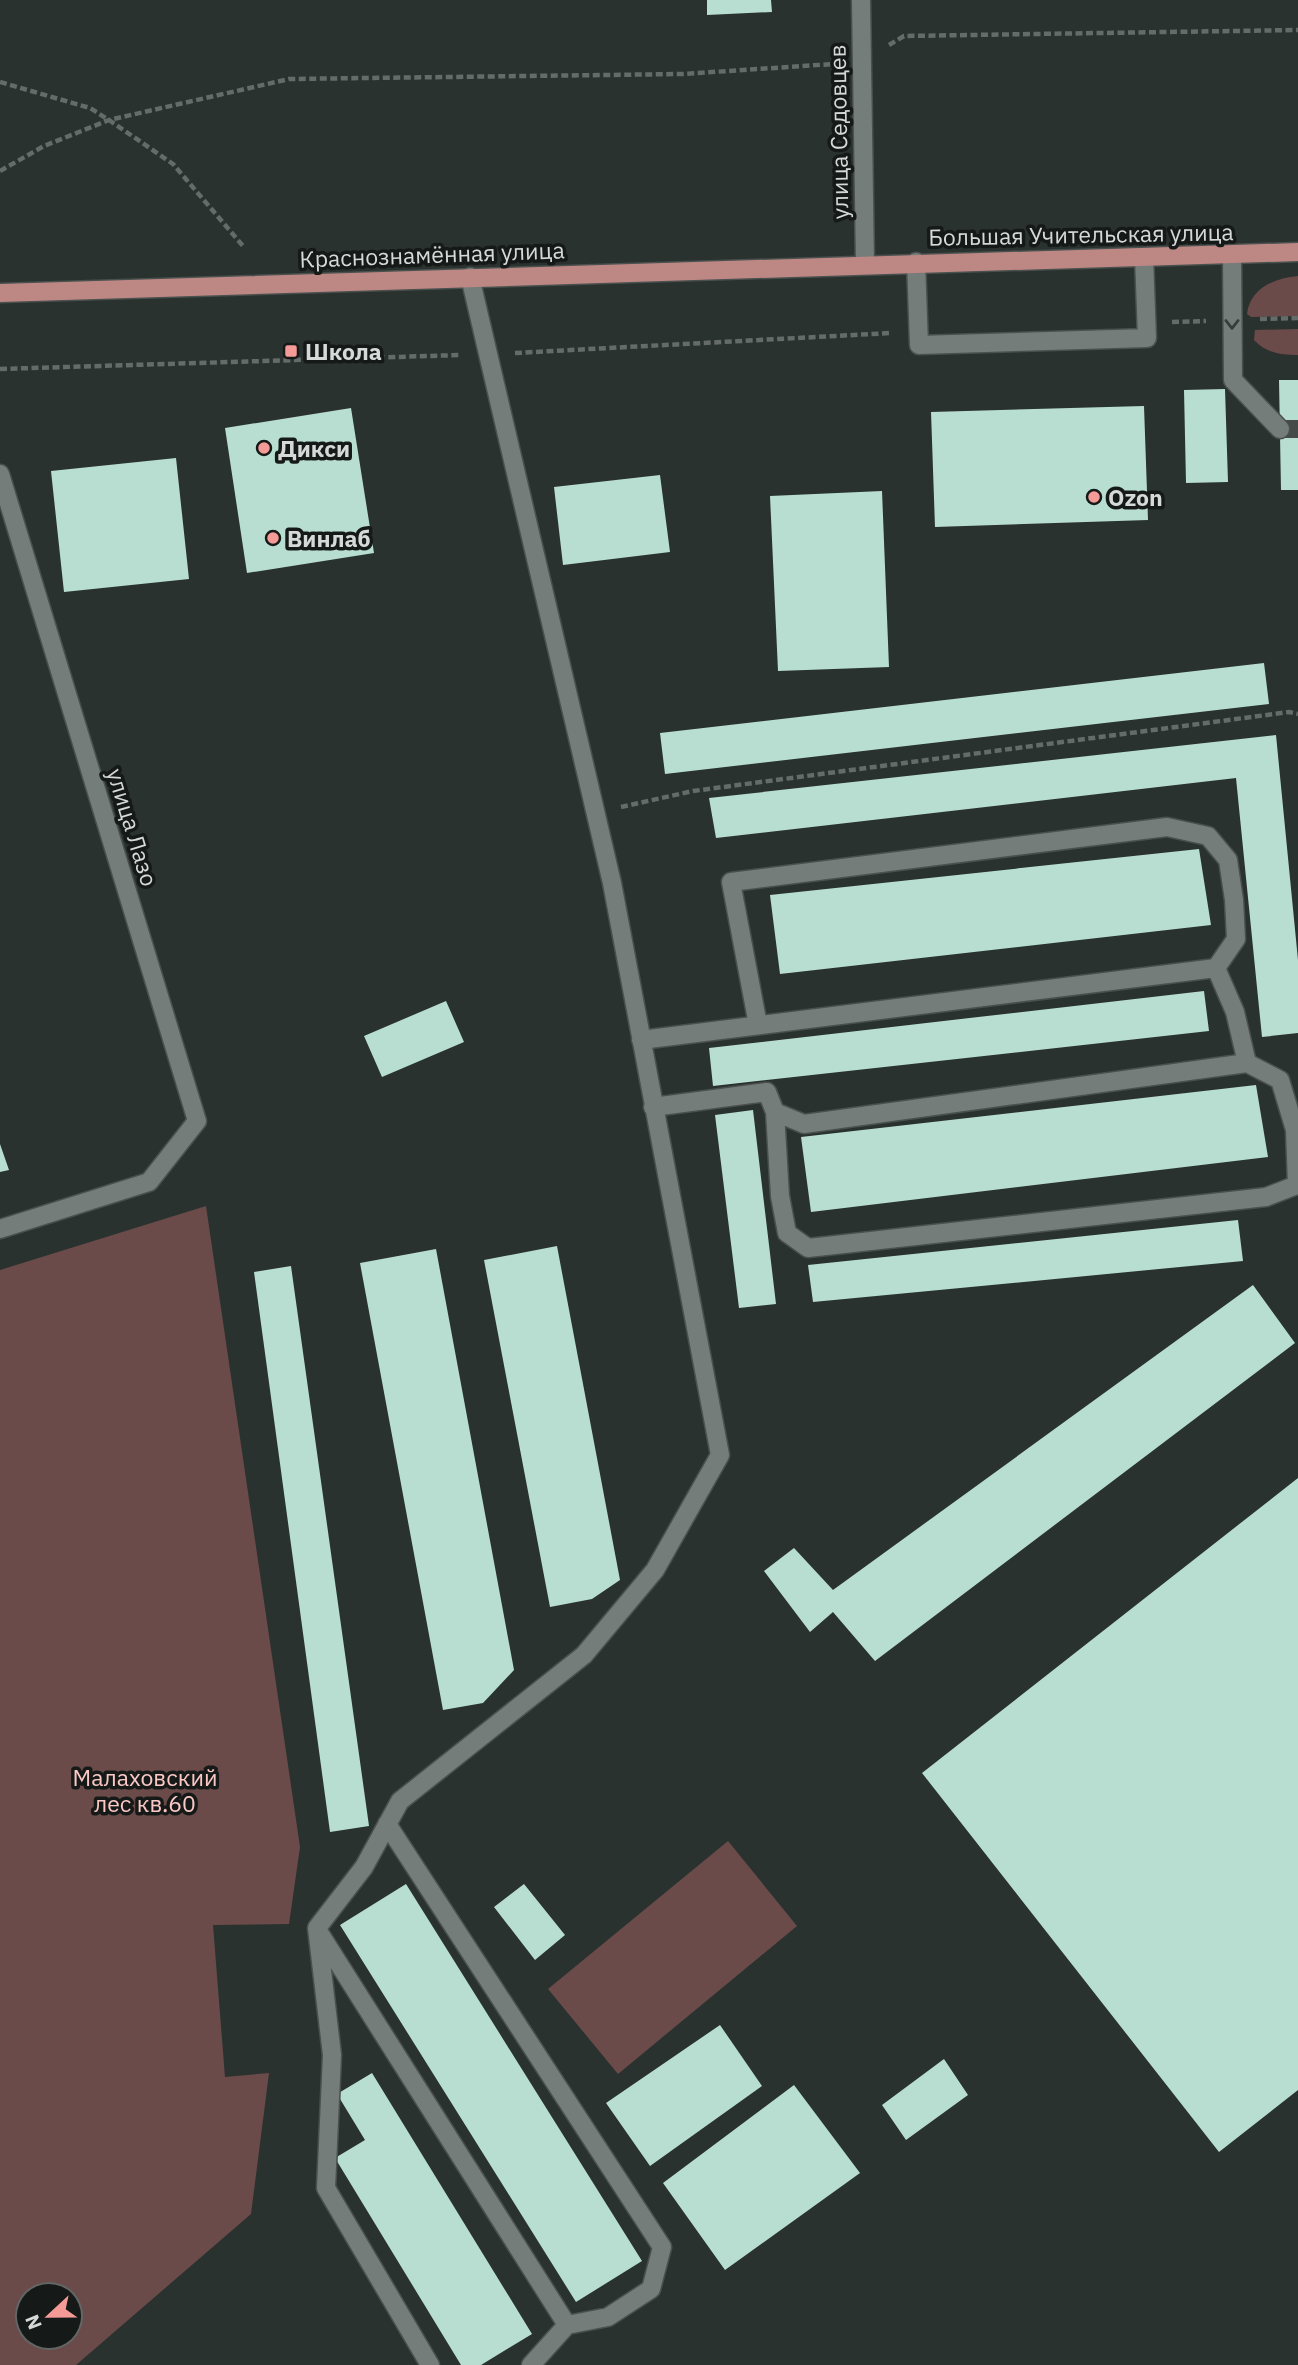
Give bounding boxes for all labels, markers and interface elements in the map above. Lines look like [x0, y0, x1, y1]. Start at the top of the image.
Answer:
street label: улица Седовцев [821, 44, 855, 220]
street label: Большая Учительская улица [928, 216, 1234, 252]
street label: Краснознамённая улица [299, 234, 565, 274]
one-way arrow [1224, 319, 1240, 329]
place label: Школа [305, 336, 382, 366]
marker: Школа [283, 343, 299, 359]
place label: Дикси [278, 433, 350, 463]
marker: Дикси [256, 440, 272, 456]
place label: Ozon [1108, 482, 1163, 512]
marker: Ozon [1086, 489, 1102, 505]
place label: Винлаб [287, 523, 371, 553]
marker: Винлаб [265, 530, 281, 546]
street label: улица Лазо [101, 764, 165, 890]
park label: Малаховский лес кв.60 [73, 1762, 217, 1818]
north arrow [14, 2281, 84, 2351]
text: N [20, 2311, 47, 2333]

